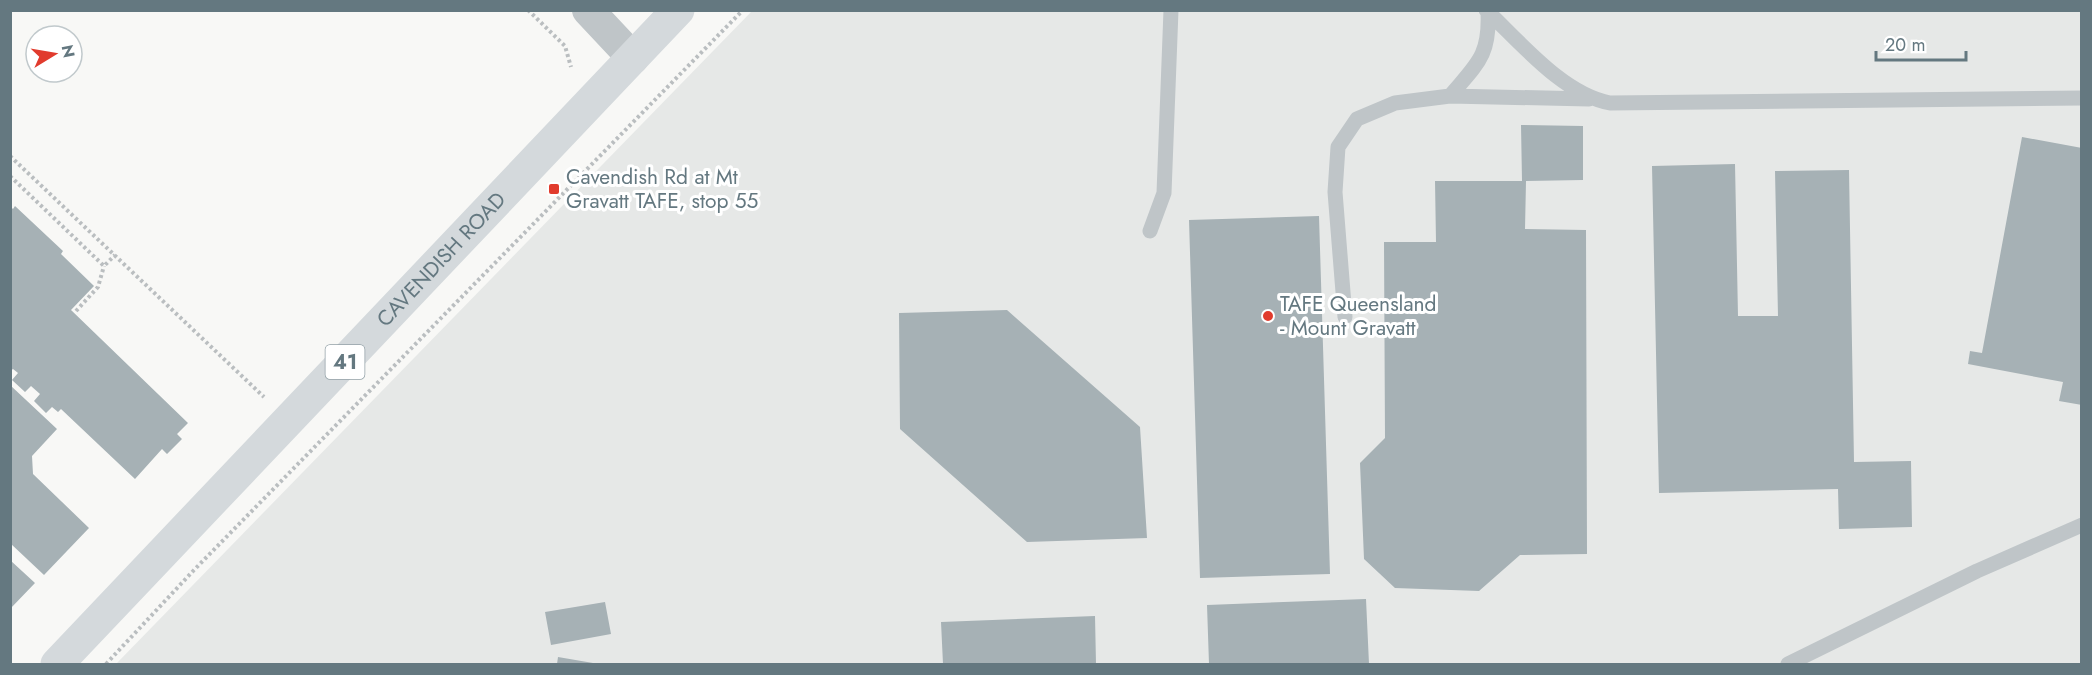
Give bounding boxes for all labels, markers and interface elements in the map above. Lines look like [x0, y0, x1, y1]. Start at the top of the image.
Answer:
north arrow [24, 24, 84, 84]
scale bar [1876, 24, 1966, 62]
text: 20 m [1885, 32, 1925, 58]
text: N [56, 43, 81, 60]
place label: Cavendish Rd at Mt Gravatt TAFE, stop 55 [566, 162, 758, 216]
marker: Cavendish Rd at Mt Gravatt TAFE, stop 55 [547, 182, 561, 196]
street label: CAVENDISH ROAD [370, 185, 513, 333]
place label: TAFE Queensland - Mount Gravatt [1280, 289, 1437, 343]
marker: TAFE Queensland - Mount Gravatt [1261, 309, 1275, 323]
road number: 41 [326, 345, 364, 379]

